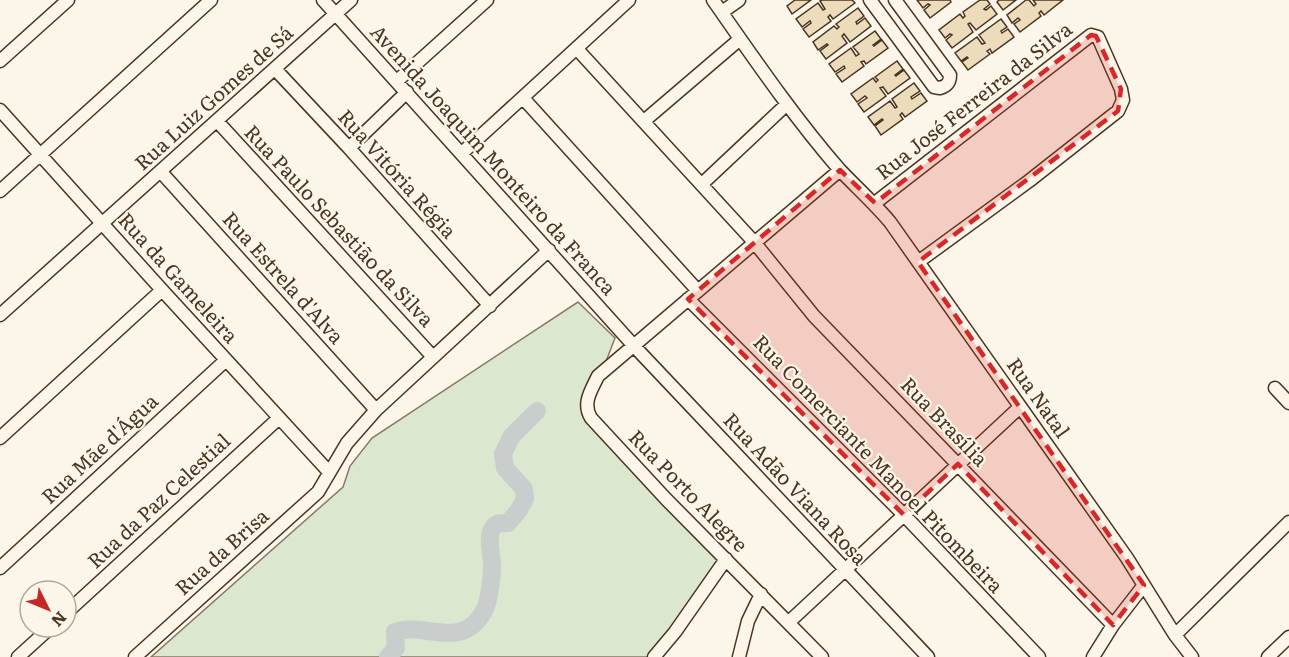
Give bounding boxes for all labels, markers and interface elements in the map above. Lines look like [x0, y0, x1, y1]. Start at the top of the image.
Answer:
street label: Rua José Ferreira da Silva [868, 13, 1077, 186]
street label: Rua Luiz Gomes de Sá [127, 17, 299, 176]
street label: Avenida Joaquim Monteiro da Franca [364, 17, 625, 301]
street label: Rua Vitória Régia [332, 101, 465, 244]
street label: Rua Paulo Sebastião da Silva [239, 117, 443, 333]
street label: Rua Estrela d'Alva [217, 204, 352, 350]
street label: Rua da Gameleira [113, 205, 247, 349]
street label: Rua Comerciante Manoel Pitombeira [747, 327, 1012, 599]
street label: Rua Natal [1001, 350, 1079, 444]
street label: Rua Brasília [895, 369, 996, 472]
street label: Rua Mãe d'Água [33, 385, 164, 510]
street label: Rua Adão Viana Rosa [718, 405, 875, 571]
street label: Rua Porto Alegre [623, 422, 756, 558]
street label: Rua da Paz Celestial [79, 425, 236, 574]
street label: Rua da Brisa [167, 500, 274, 601]
north arrow [18, 579, 78, 639]
text: N [46, 607, 73, 633]

